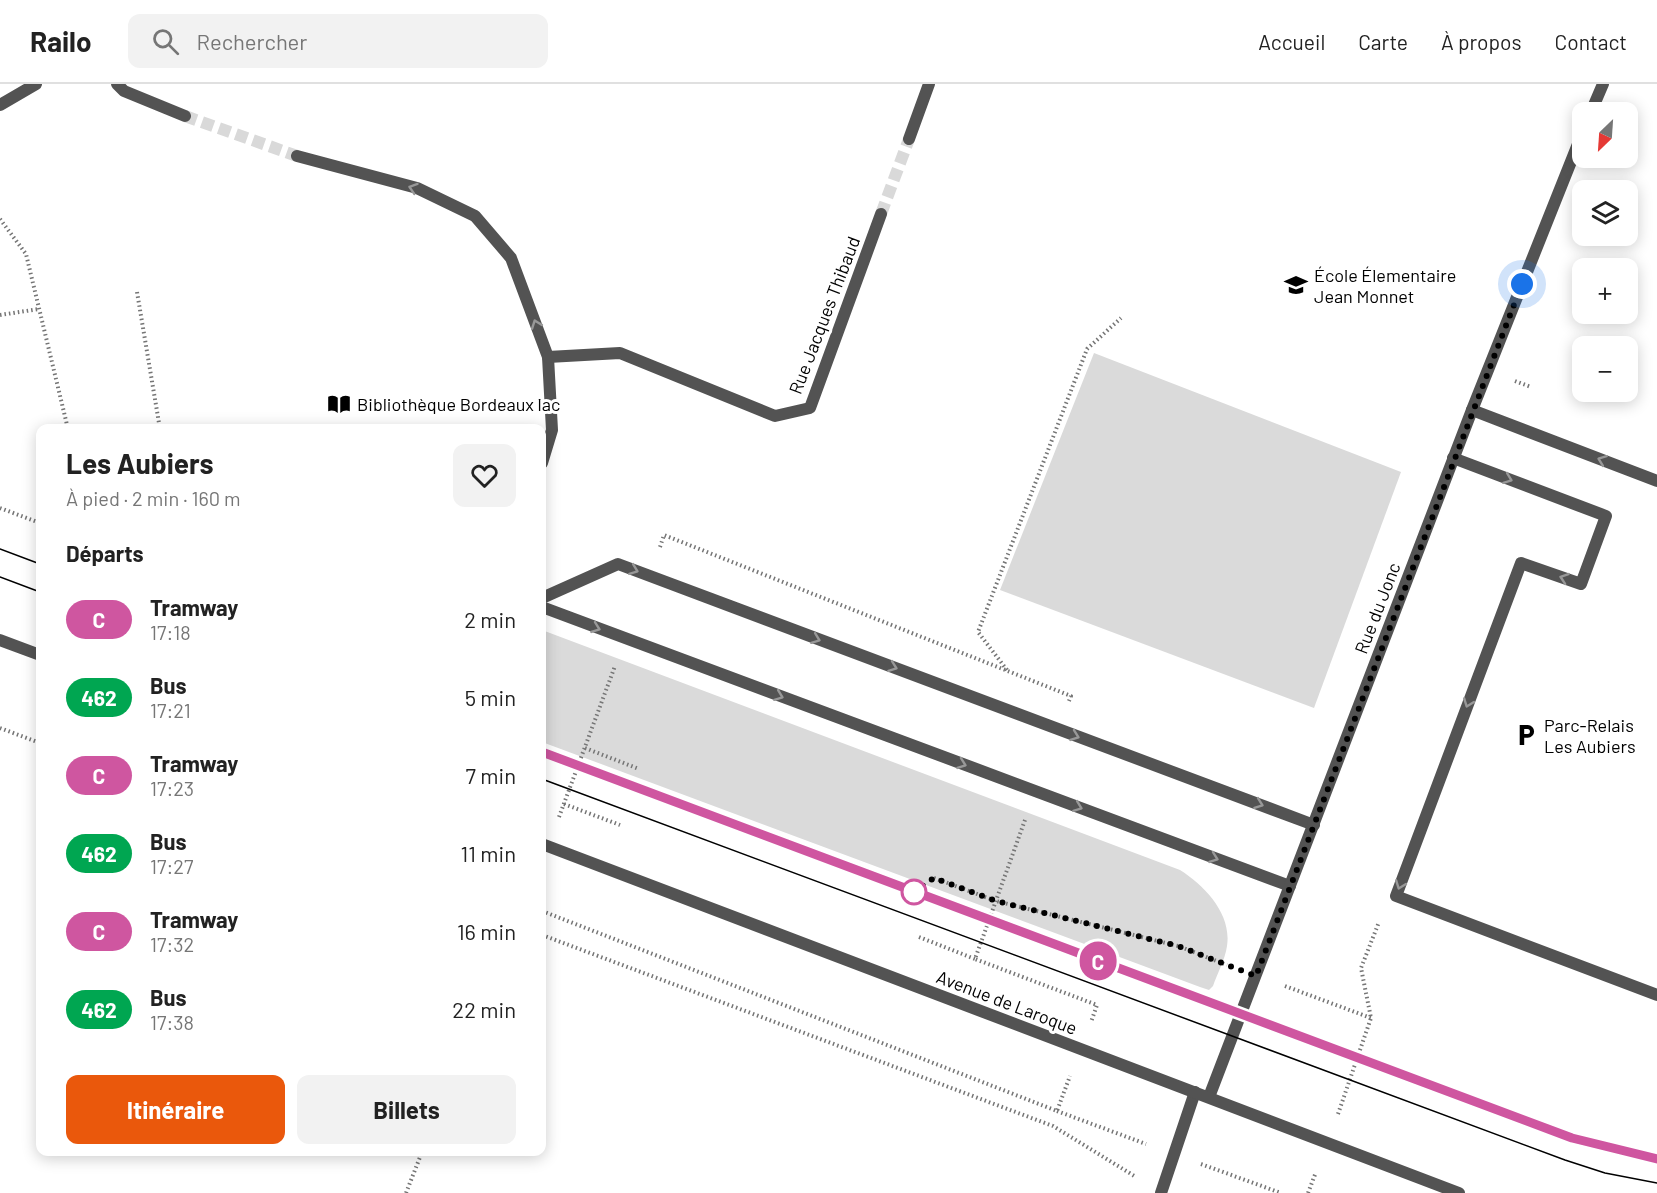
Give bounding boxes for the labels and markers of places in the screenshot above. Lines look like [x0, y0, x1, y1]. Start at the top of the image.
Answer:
place label: École Élementaire Jean Monnet [1314, 264, 1456, 307]
school or university icon: École Élementaire Jean Monnet [1283, 272, 1309, 298]
library icon: Bibliothèque Bordeaux lac [326, 391, 352, 417]
place label: Bibliothèque Bordeaux lac [357, 393, 560, 415]
place label: Parc-Relais Les Aubiers [1544, 714, 1636, 757]
parking icon: Parc-Relais Les Aubiers [1513, 722, 1539, 748]
unlabelled marker [901, 879, 927, 905]

